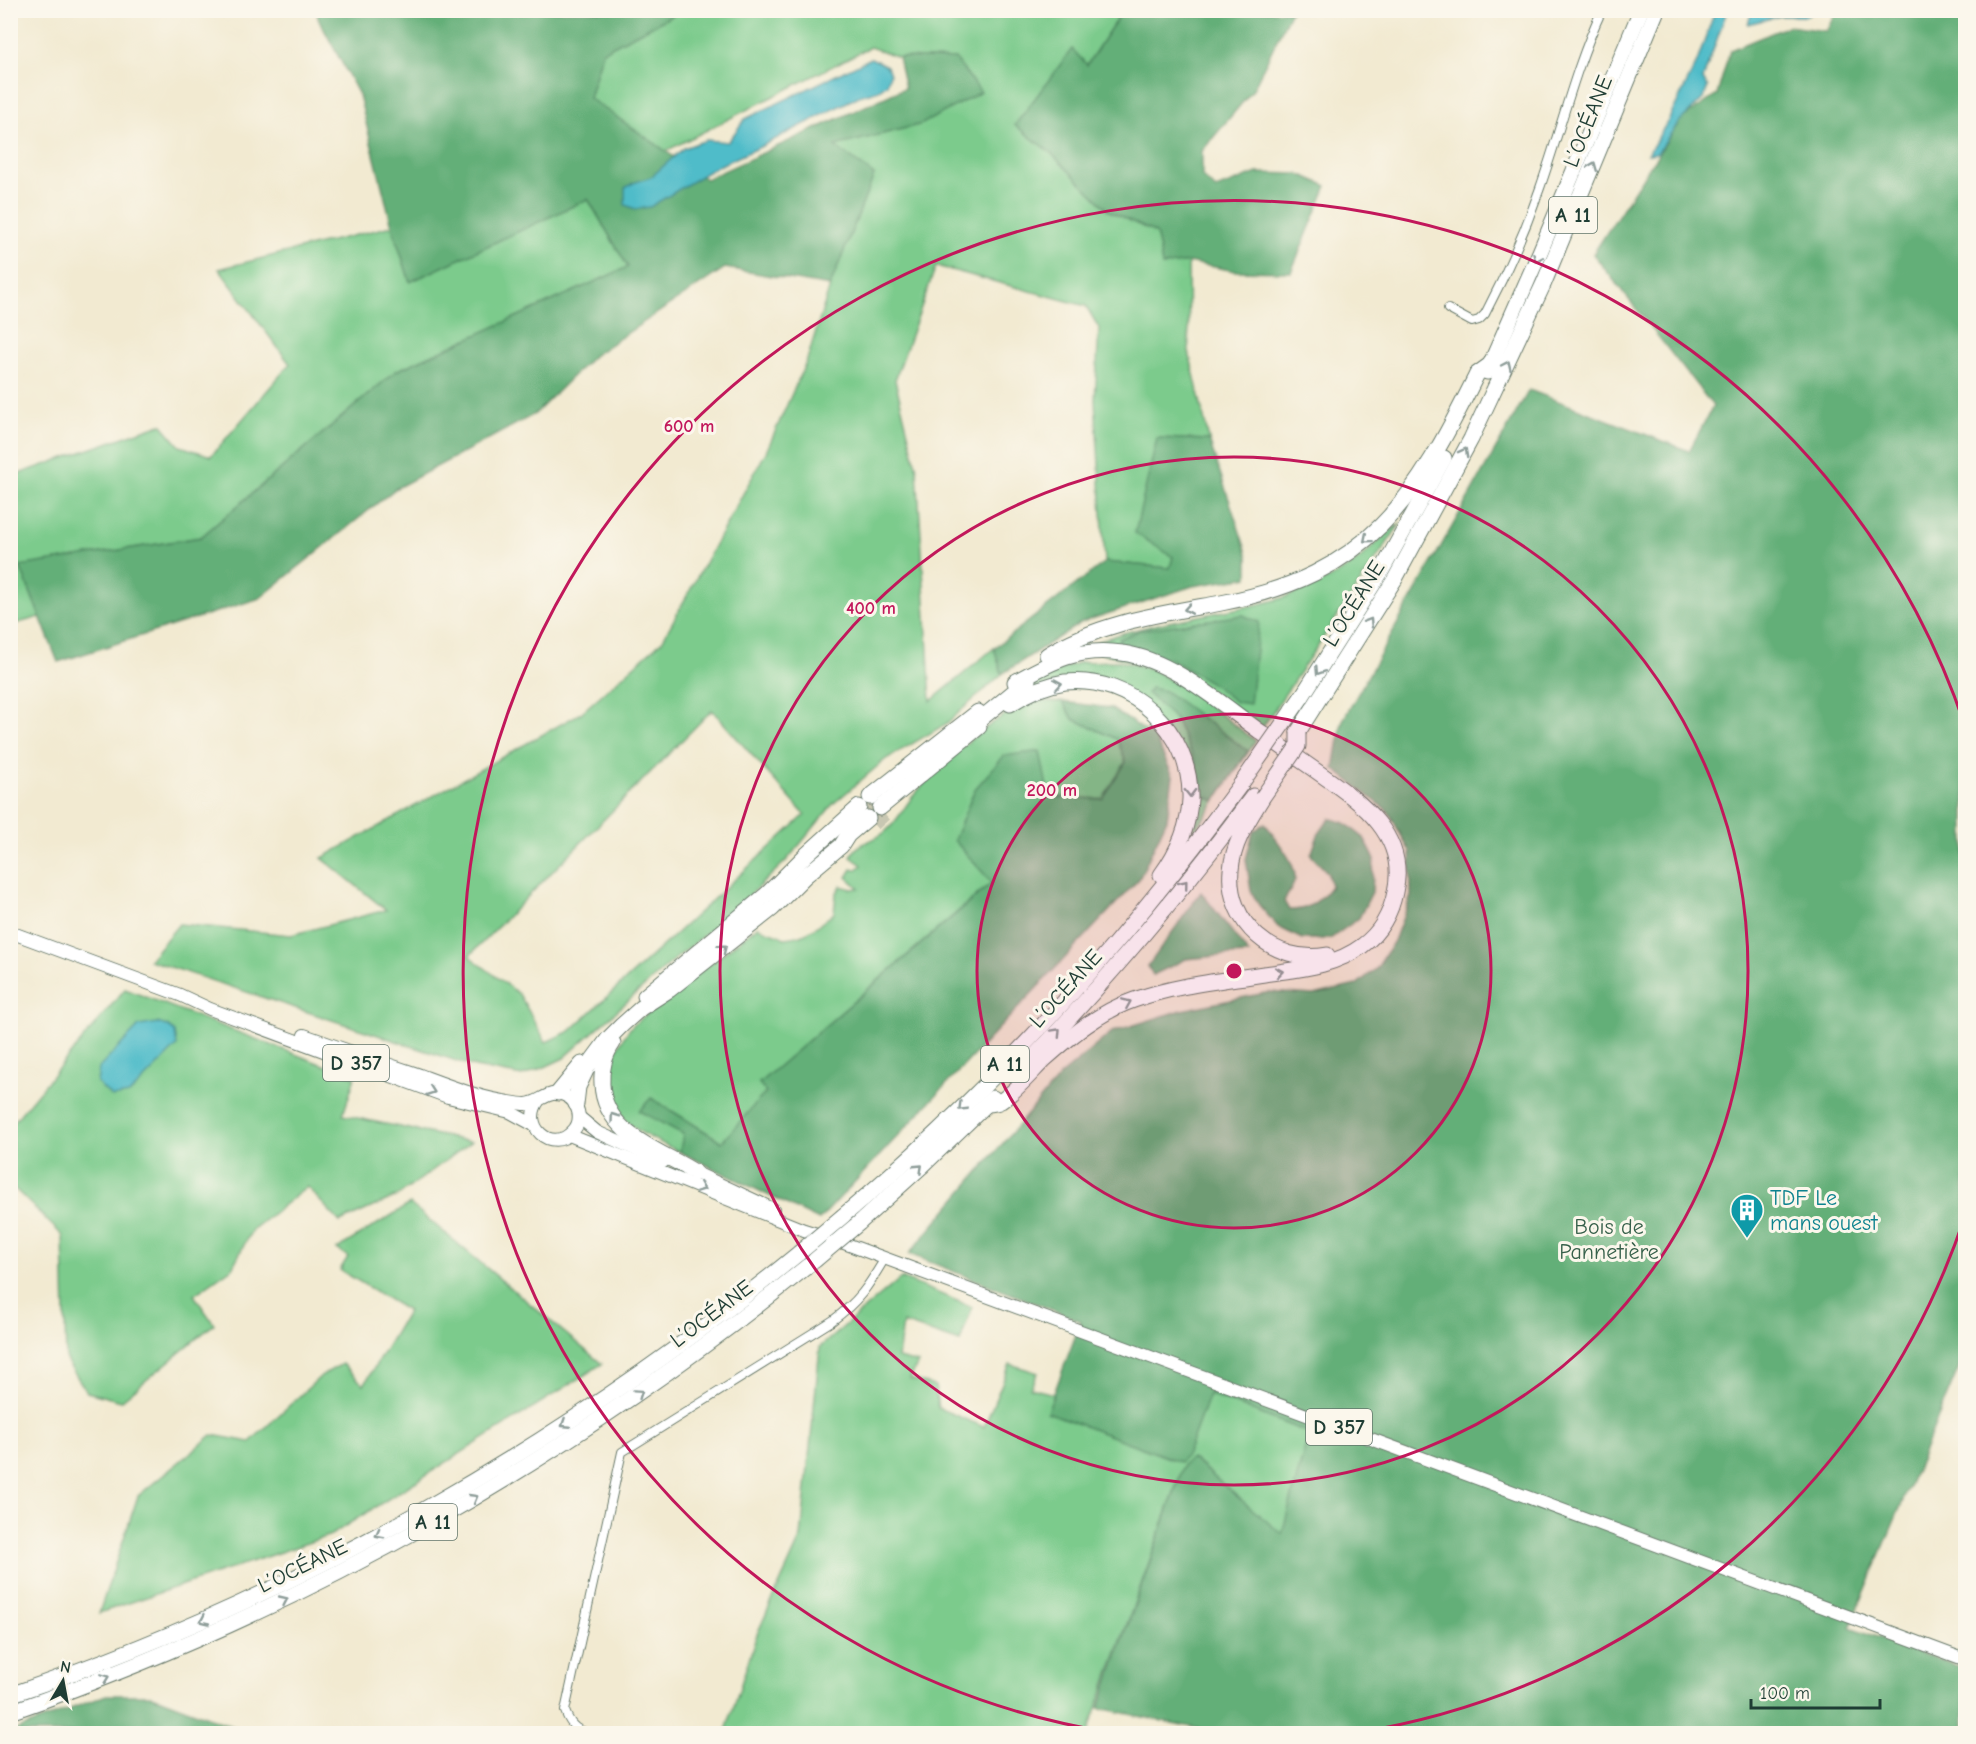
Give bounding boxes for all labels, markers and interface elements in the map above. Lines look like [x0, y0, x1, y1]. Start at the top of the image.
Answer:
street label: L’OCÉANE [1558, 72, 1618, 171]
one-way arrow [1586, 162, 1598, 173]
road number: A 11 [1549, 197, 1597, 233]
one-way arrow [1533, 252, 1545, 263]
one-way arrow [1500, 360, 1512, 371]
text: 600 m [664, 416, 714, 437]
one-way arrow [1457, 448, 1468, 459]
one-way arrow [1363, 532, 1374, 543]
street label: L’OCÉANE [1317, 556, 1390, 651]
text: 400 m [846, 598, 896, 619]
one-way arrow [1183, 602, 1193, 615]
one-way arrow [1361, 618, 1373, 628]
one-way arrow [1315, 664, 1326, 675]
one-way arrow [1052, 678, 1062, 691]
text: 200 m [1027, 780, 1077, 801]
one-way arrow [1183, 788, 1196, 797]
one-way arrow [1177, 880, 1188, 891]
one-way arrow [716, 944, 727, 955]
street label: L’OCÉANE [1024, 944, 1108, 1033]
centre of rings [1224, 961, 1244, 981]
one-way arrow [1274, 966, 1284, 979]
one-way arrow [1120, 998, 1131, 1010]
one-way arrow [1050, 1028, 1061, 1039]
road number: D 357 [323, 1045, 389, 1081]
road number: A 11 [981, 1046, 1029, 1082]
one-way arrow [425, 1084, 436, 1096]
one-way arrow [959, 1100, 969, 1111]
one-way arrow [611, 1113, 622, 1124]
one-way arrow [912, 1165, 923, 1176]
one-way arrow [695, 1181, 706, 1193]
place label: TDF Le mans ouest [1770, 1185, 1878, 1236]
building icon: TDF Le mans ouest [1729, 1192, 1765, 1239]
park label: Bois de Pannetière [1559, 1214, 1659, 1265]
street label: L’OCÉANE [665, 1274, 758, 1353]
one-way arrow [632, 1389, 643, 1400]
road number: D 357 [1306, 1409, 1372, 1445]
one-way arrow [561, 1417, 571, 1429]
one-way arrow [468, 1494, 478, 1506]
road number: A 11 [409, 1504, 457, 1540]
one-way arrow [375, 1527, 385, 1538]
street label: L’OCÉANE [253, 1533, 352, 1599]
one-way arrow [277, 1595, 288, 1607]
one-way arrow [200, 1613, 211, 1625]
north arrow [33, 1651, 93, 1711]
text: N [59, 1657, 72, 1677]
scale bar [1751, 1672, 1880, 1710]
one-way arrow [99, 1673, 110, 1685]
text: 100 m [1760, 1683, 1810, 1704]

